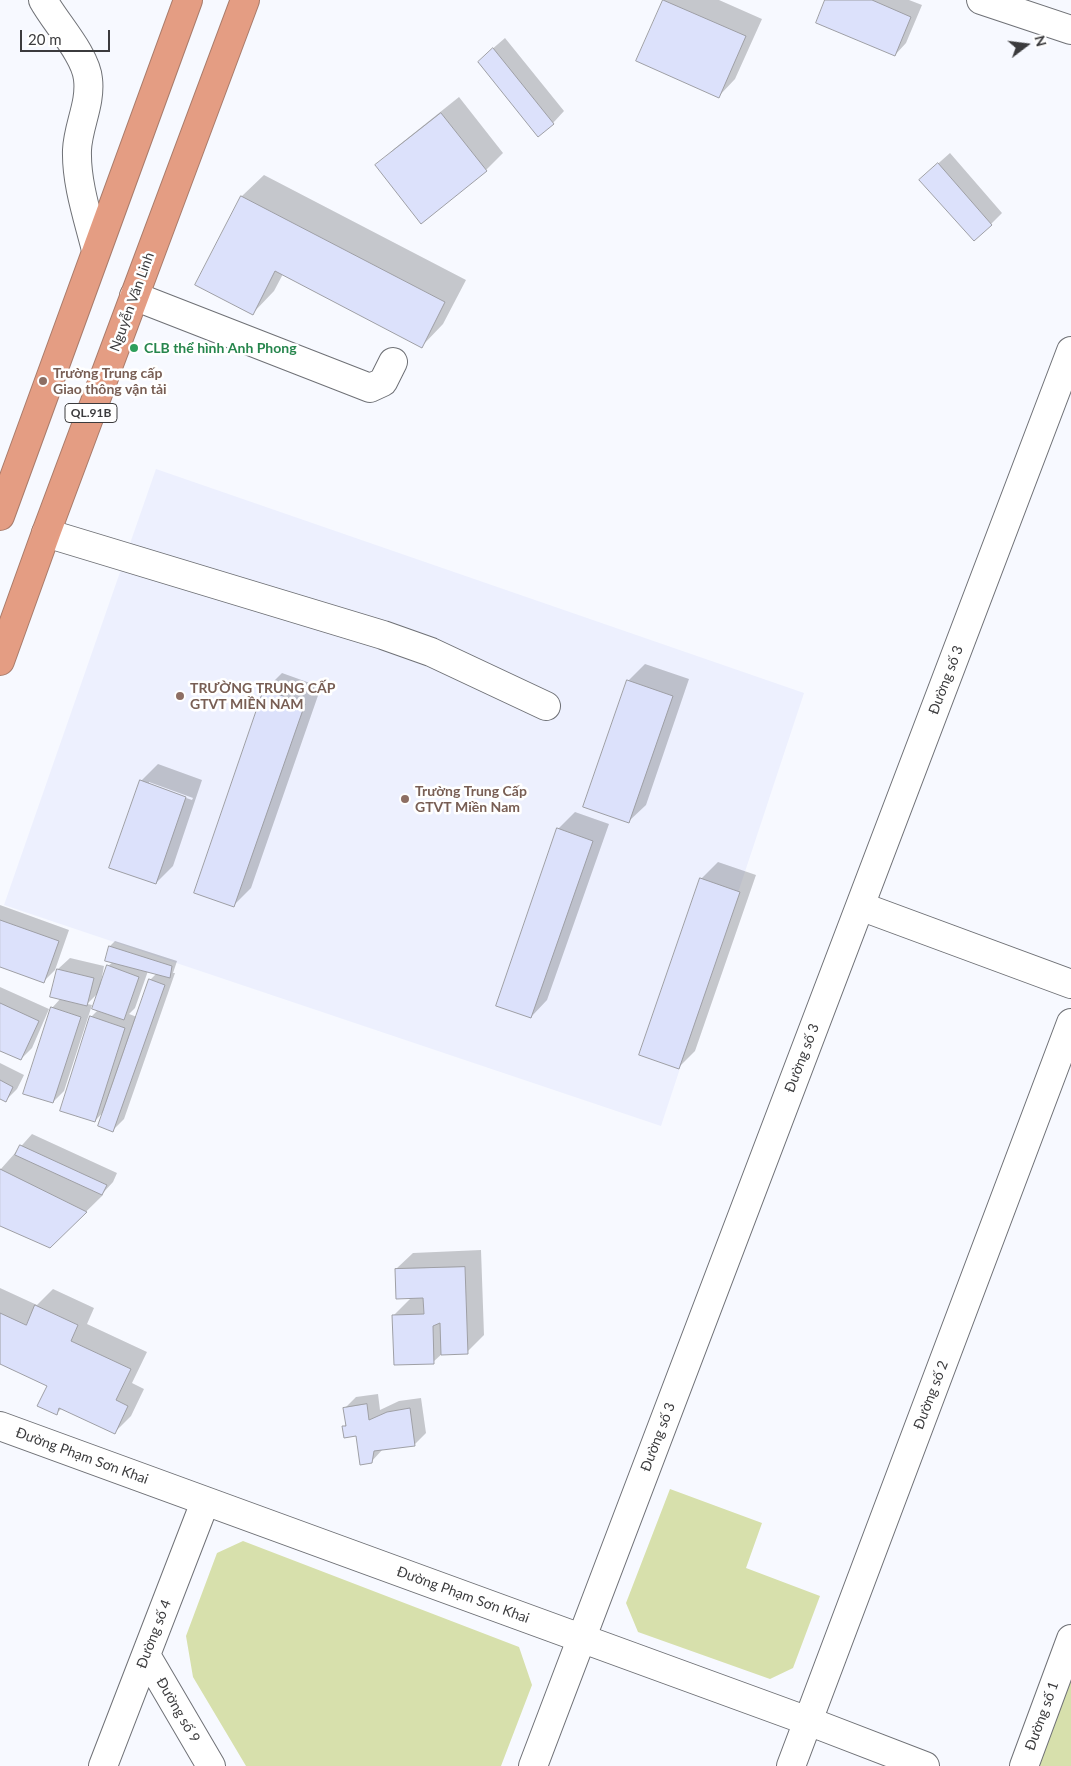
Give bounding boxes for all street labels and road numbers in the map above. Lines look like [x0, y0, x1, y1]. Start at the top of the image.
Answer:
street label: Nguyễn Văn Linh [106, 250, 158, 354]
road number: QL.91B [65, 403, 117, 422]
street label: Đường số 3 [925, 643, 967, 717]
street label: Đường số 3 [781, 1021, 823, 1095]
street label: Đường số 2 [910, 1358, 952, 1432]
street label: Đường số 3 [637, 1400, 679, 1474]
street label: Đường Phạm Sơn Khai [13, 1424, 151, 1488]
street label: Đường Phạm Sơn Khai [394, 1563, 532, 1627]
street label: Đường số 4 [133, 1597, 175, 1671]
street label: Đường số 9 [153, 1674, 203, 1746]
street label: Đường số 1 [1022, 1679, 1062, 1753]

